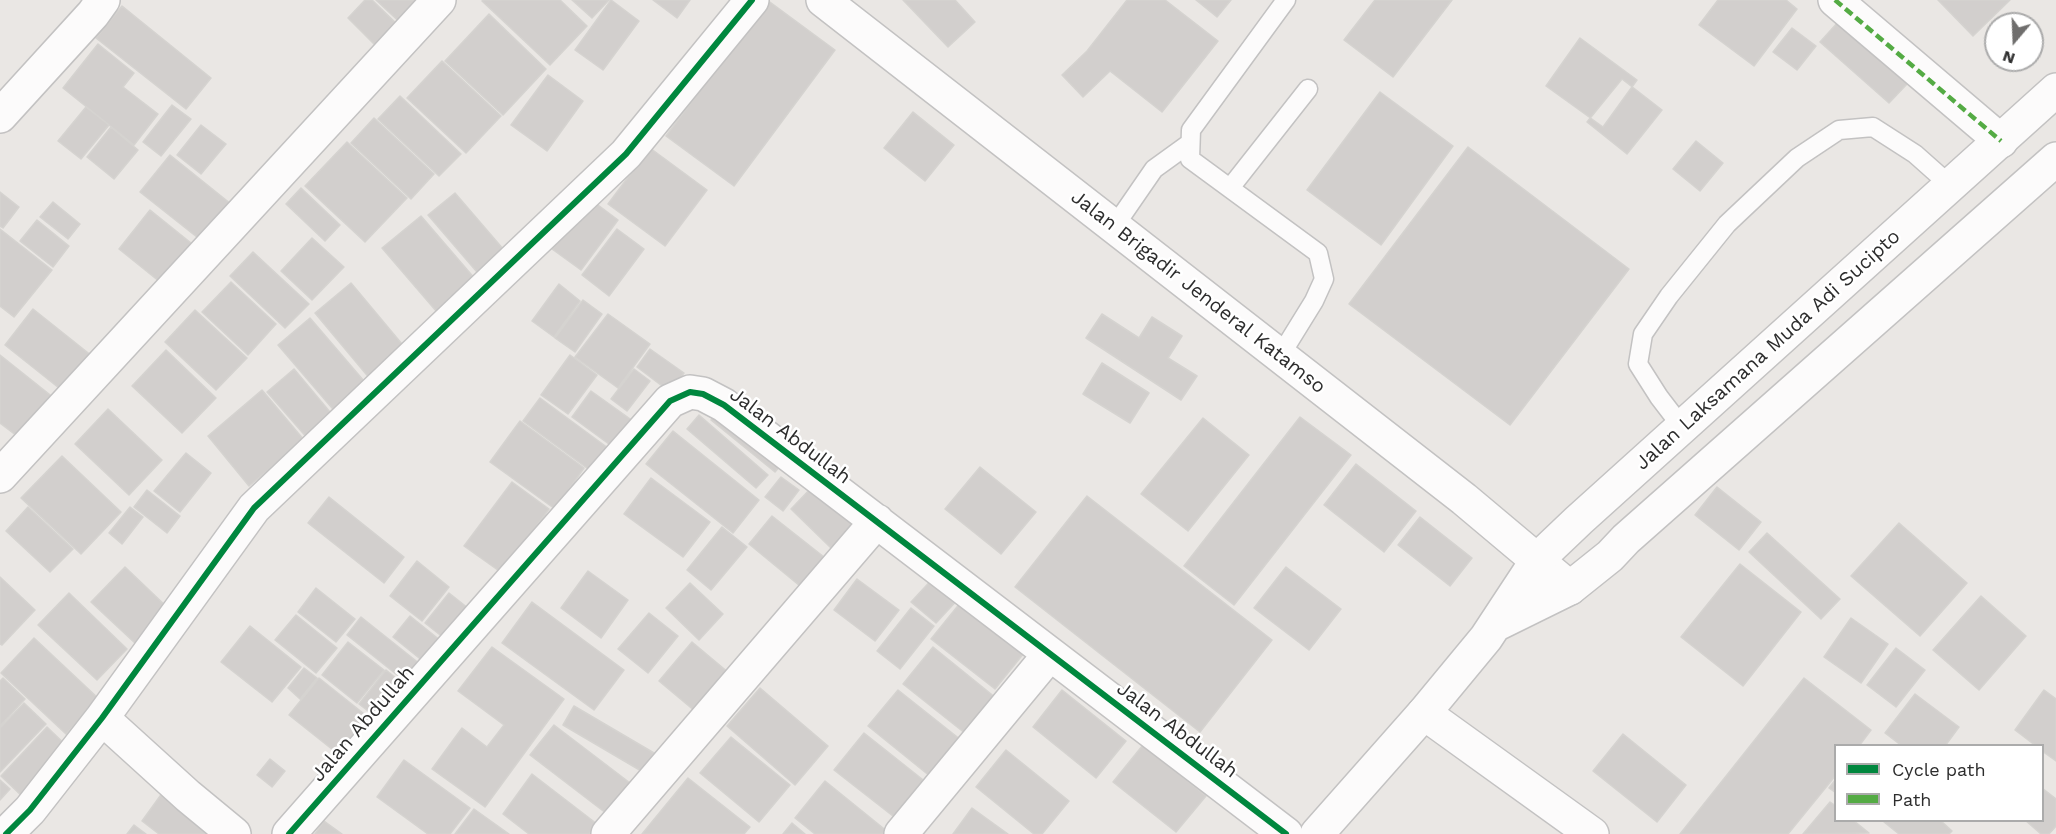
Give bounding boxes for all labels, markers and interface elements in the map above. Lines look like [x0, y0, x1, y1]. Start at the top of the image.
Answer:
north arrow [1984, 12, 2044, 72]
text: N [2000, 47, 2017, 69]
street label: Jalan Brigadir Jenderal Katamso [1066, 185, 1330, 399]
street label: Jalan Laksamana Muda Adi Sucipto [1631, 225, 1905, 475]
street label: Jalan Abdullah [725, 383, 855, 489]
street label: Jalan Abdullah [306, 661, 420, 787]
street label: Jalan Abdullah [1112, 677, 1242, 783]
legend [1834, 744, 2044, 822]
text: Cycle path [1892, 759, 1986, 780]
text: Path [1892, 789, 1932, 810]

